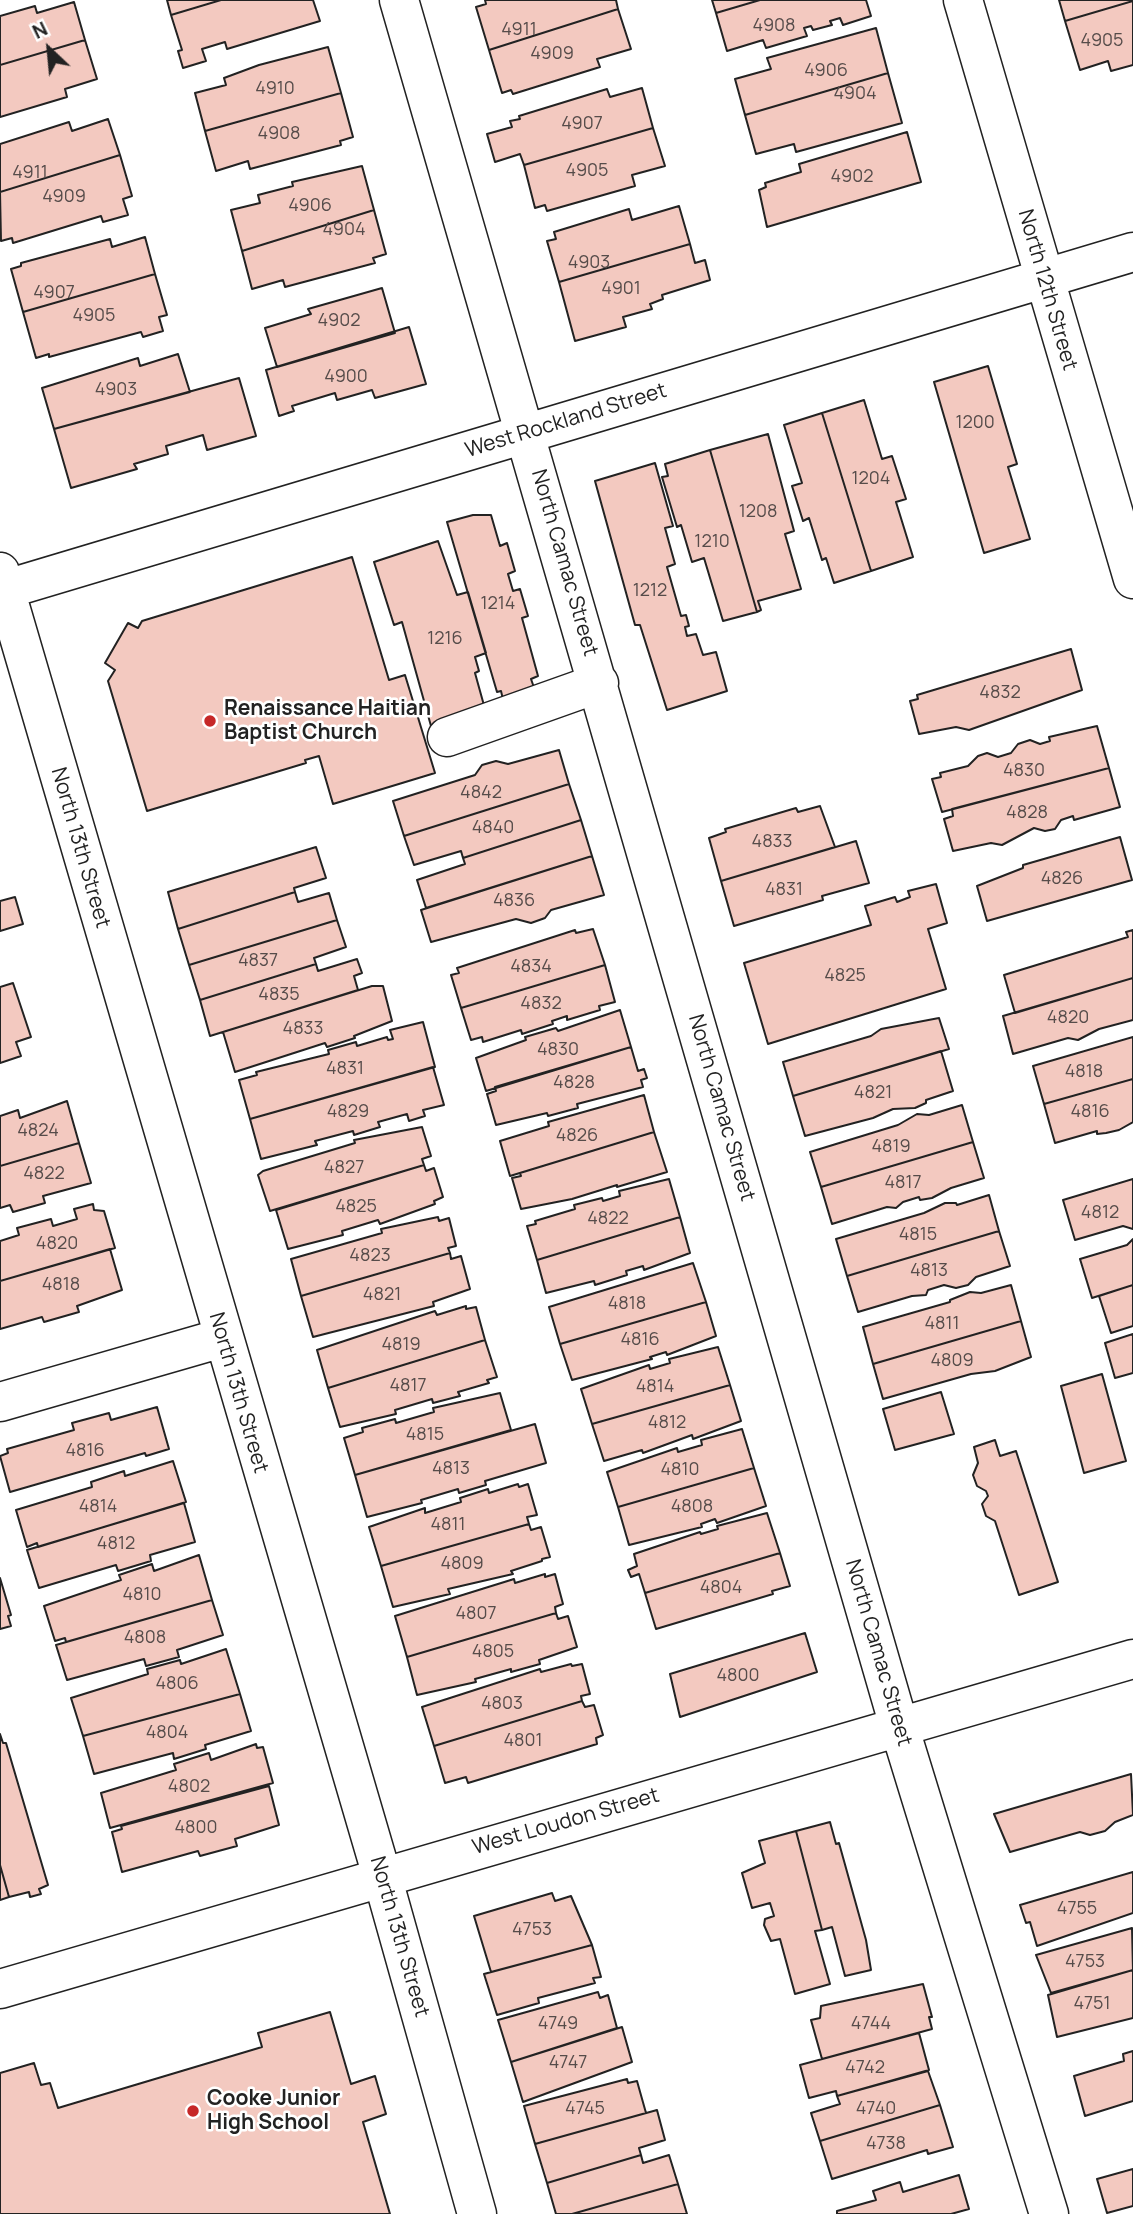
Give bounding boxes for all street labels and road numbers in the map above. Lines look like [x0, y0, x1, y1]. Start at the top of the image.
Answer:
street label: North 12th Street [1012, 207, 1082, 373]
street label: West Rockland Street [462, 378, 670, 464]
street label: North Camac Street [525, 467, 603, 659]
street label: North 13th Street [45, 765, 115, 931]
street label: North Camac Street [682, 1012, 760, 1204]
street label: North 13th Street [203, 1310, 273, 1476]
street label: North Camac Street [839, 1557, 917, 1749]
street label: West Loudon Street [470, 1783, 662, 1861]
street label: North 13th Street [364, 1854, 434, 2020]

